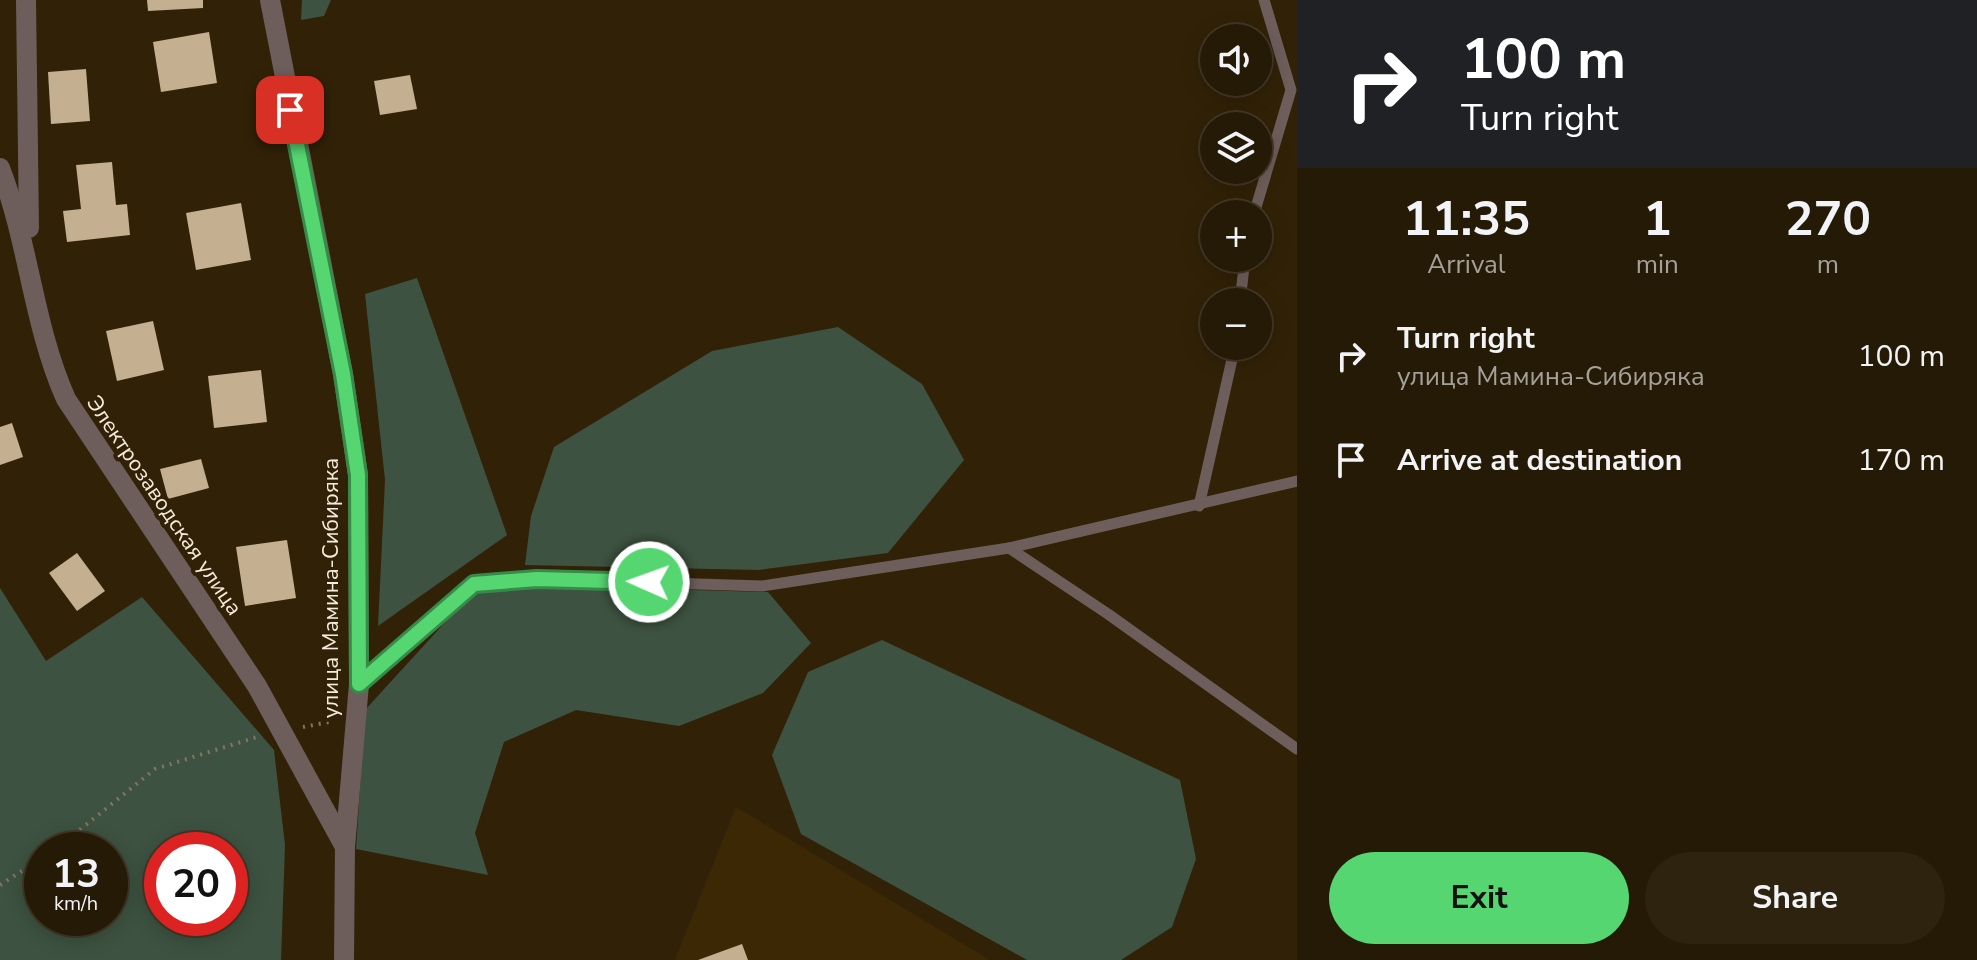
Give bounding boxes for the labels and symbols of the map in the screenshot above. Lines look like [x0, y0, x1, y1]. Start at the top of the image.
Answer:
pin [256, 76, 324, 144]
street label: Электрозаводская улица [79, 390, 249, 621]
street label: улица Мамина-Сибиряка [316, 458, 346, 718]
position arrow [607, 540, 691, 624]
speed limit sign: 20 [144, 832, 248, 936]

